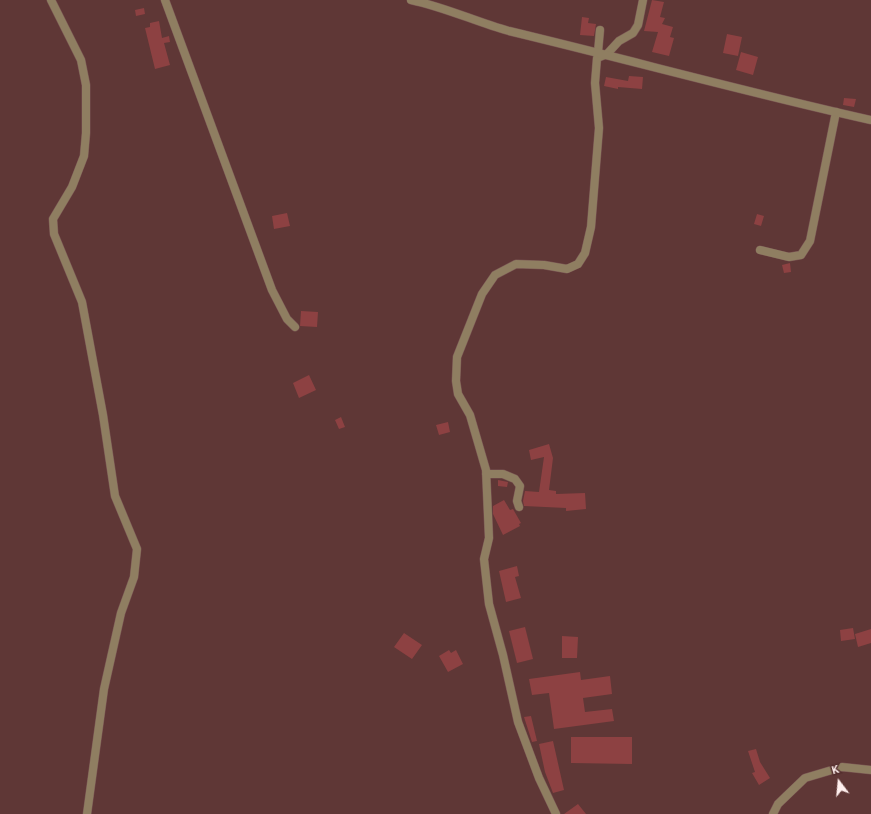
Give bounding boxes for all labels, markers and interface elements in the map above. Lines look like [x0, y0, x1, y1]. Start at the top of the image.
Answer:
north arrow [819, 762, 859, 802]
text: K [830, 763, 841, 777]

